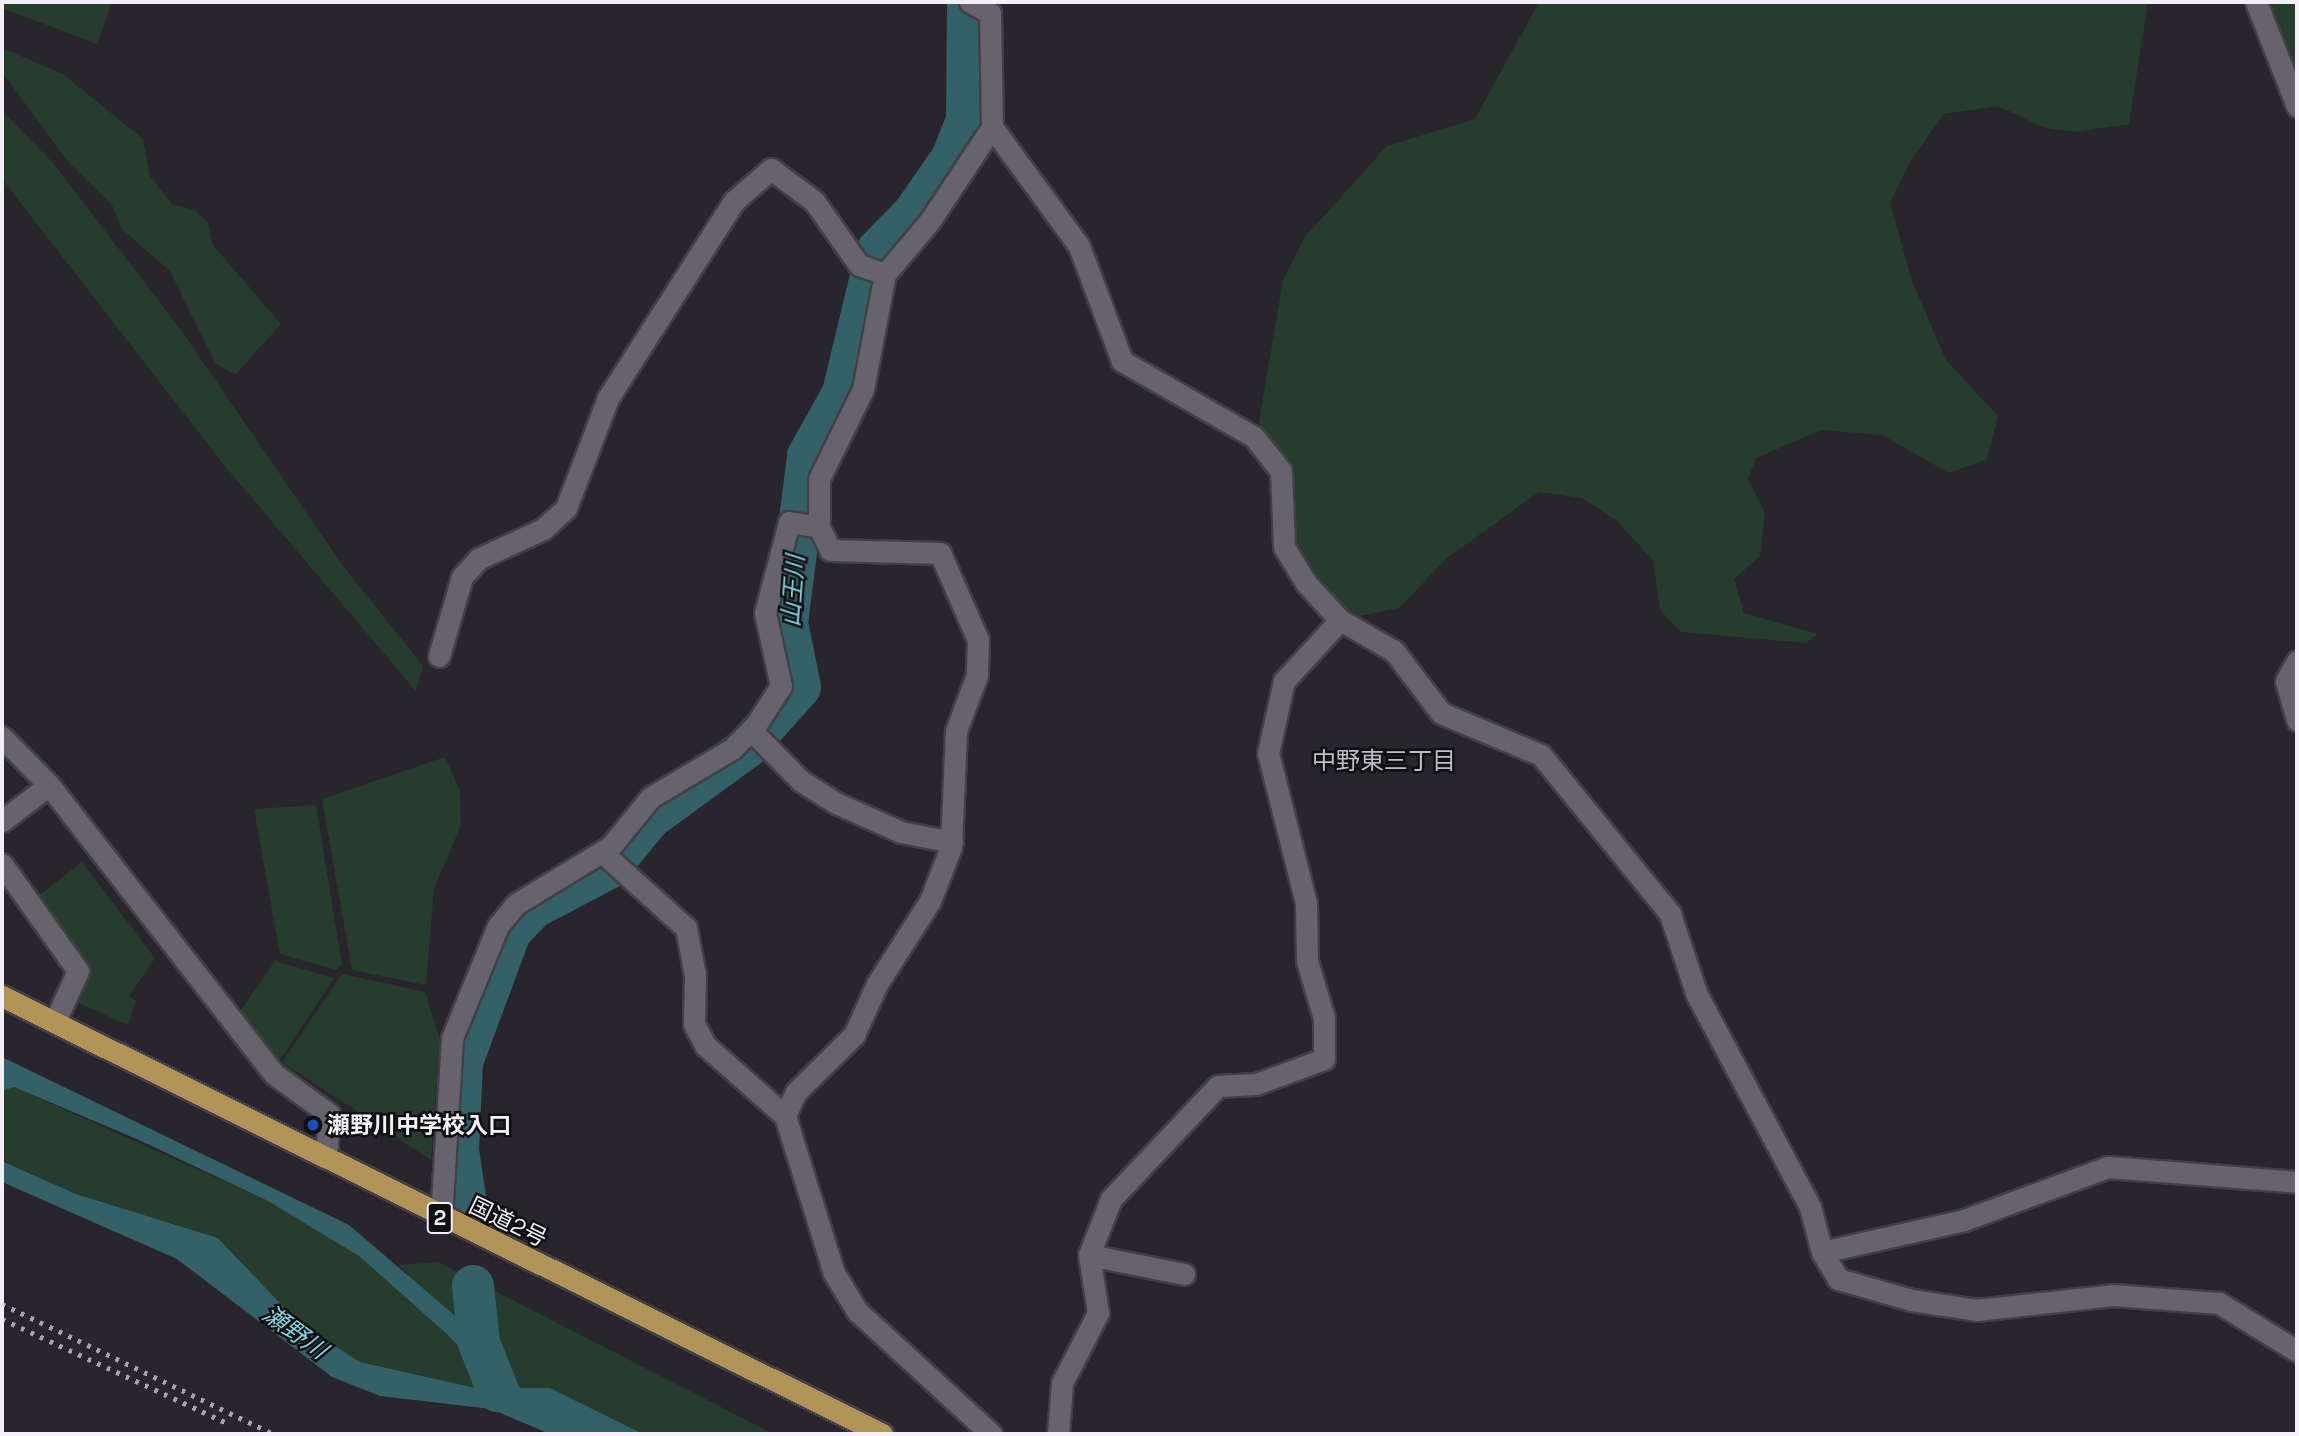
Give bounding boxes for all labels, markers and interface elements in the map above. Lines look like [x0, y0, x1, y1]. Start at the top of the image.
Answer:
water label: 山王川 [776, 554, 810, 628]
district label: 中野東三丁目 [1312, 747, 1456, 775]
place label: 瀬野川中学校入口 [327, 1111, 511, 1139]
marker: 瀬野川中学校入口 [305, 1117, 321, 1133]
street label: 国道2号 [465, 1191, 551, 1253]
road number: 2 [426, 1200, 454, 1236]
water label: 瀬野川 [257, 1299, 333, 1365]

